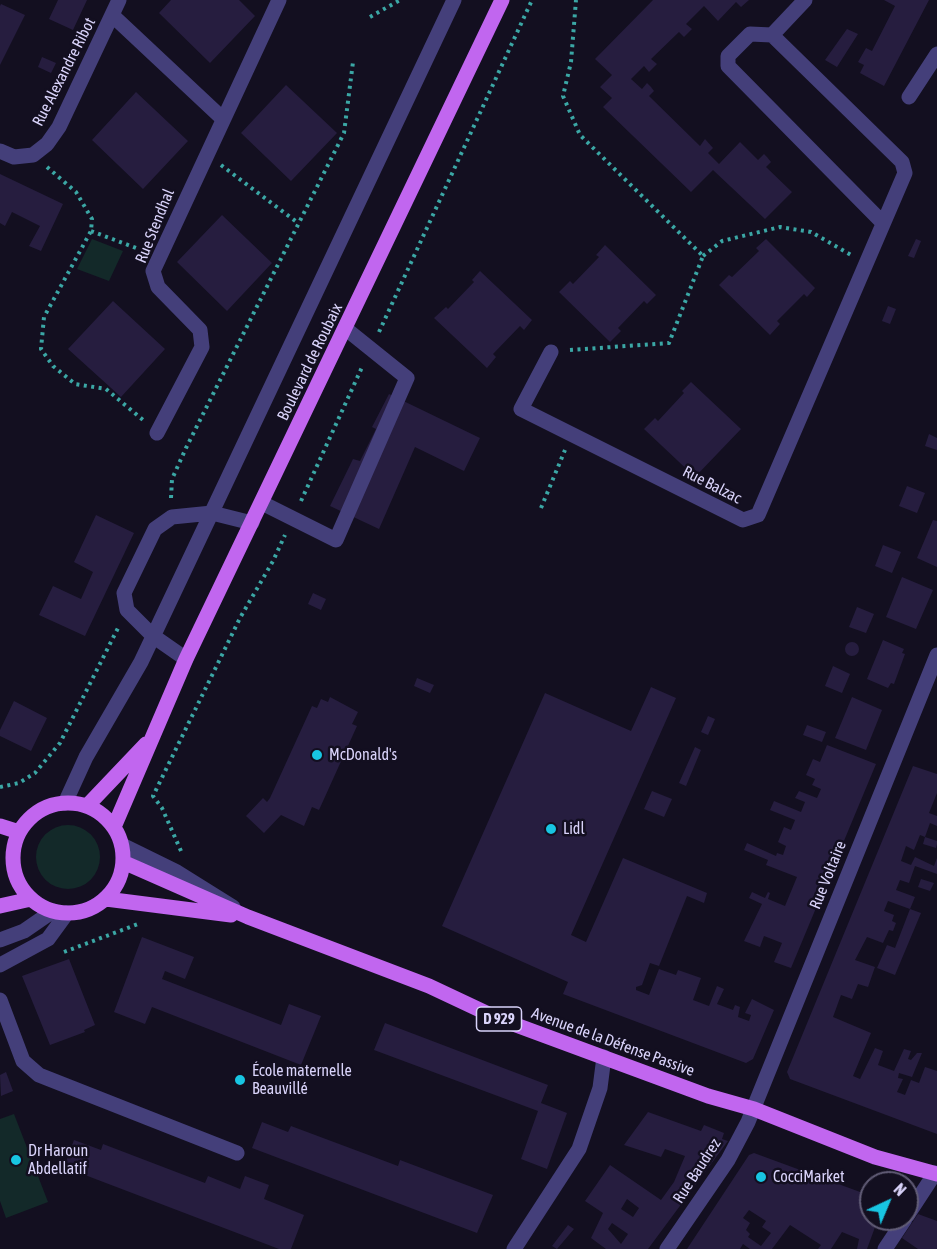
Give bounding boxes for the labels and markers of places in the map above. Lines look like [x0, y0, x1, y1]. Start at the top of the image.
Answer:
place label: McDonald's [329, 745, 397, 765]
marker: McDonald's [310, 748, 324, 762]
place label: Lidl [563, 819, 585, 839]
marker: Lidl [544, 822, 558, 836]
place label: École maternelle Beauvillé [252, 1061, 352, 1099]
marker: École maternelle Beauvillé [233, 1073, 247, 1087]
place label: Dr Haroun Abdellatif [28, 1141, 88, 1179]
marker: Dr Haroun Abdellatif [9, 1153, 23, 1167]
place label: CocciMarket [773, 1167, 845, 1187]
marker: CocciMarket [754, 1170, 768, 1184]

